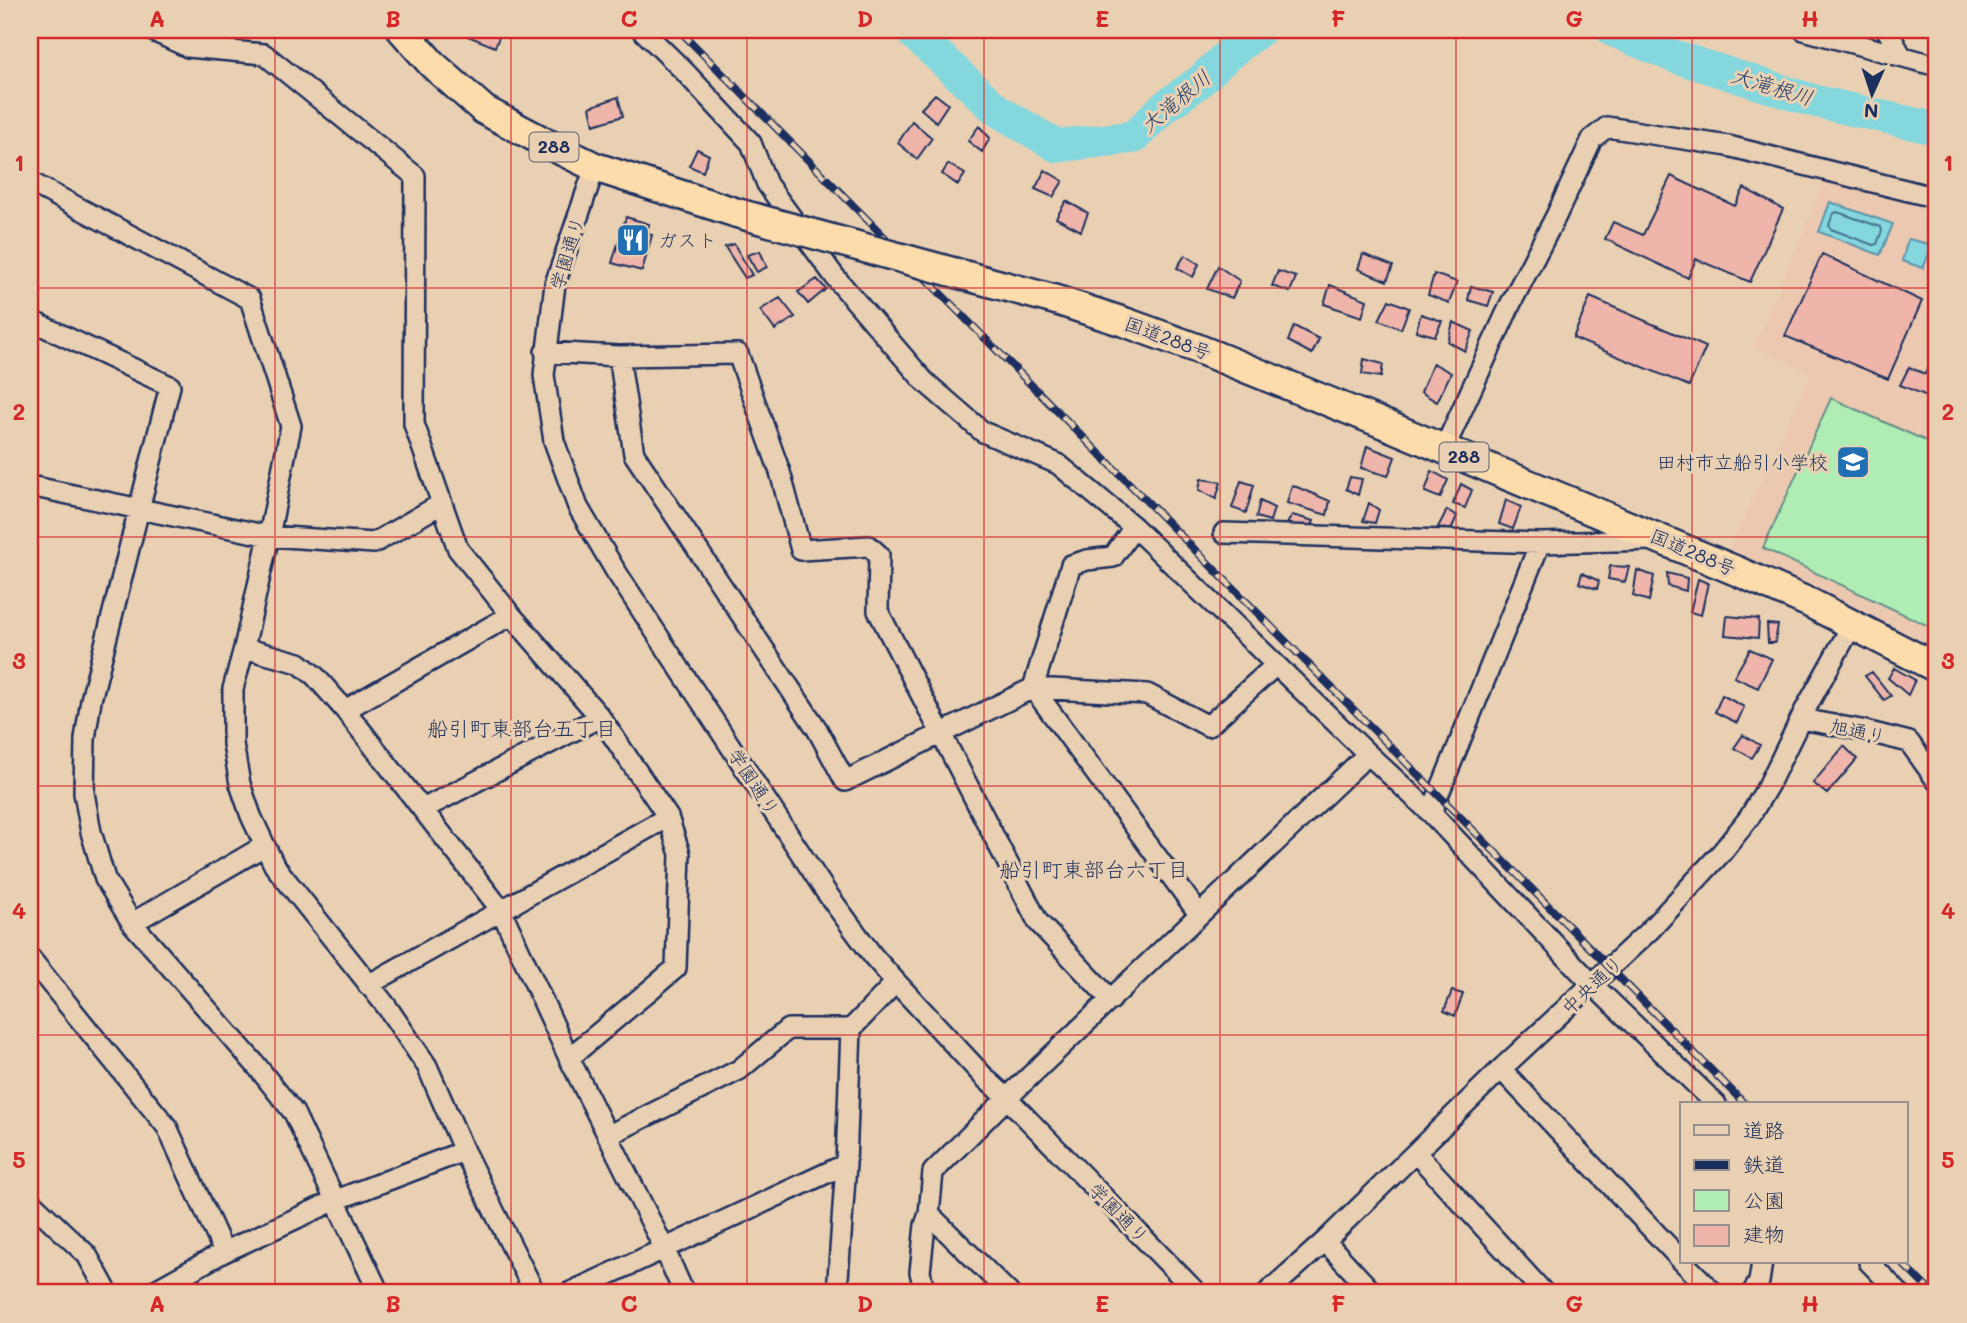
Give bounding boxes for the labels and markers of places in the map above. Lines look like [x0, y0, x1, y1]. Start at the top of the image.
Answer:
restaurant icon: ガスト [614, 221, 652, 259]
place label: ガスト [658, 227, 717, 252]
school or university icon: 田村市立船引小学校 [1834, 443, 1872, 481]
place label: 田村市立船引小学校 [1657, 449, 1828, 474]

